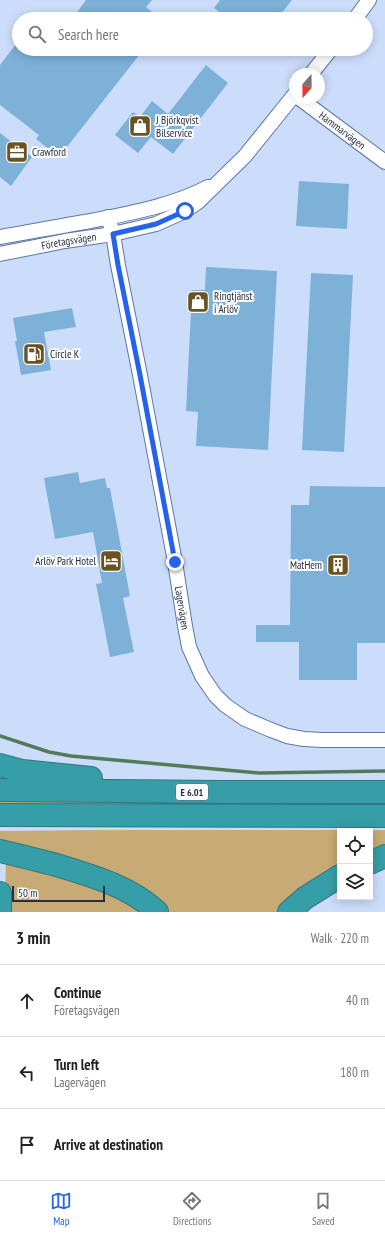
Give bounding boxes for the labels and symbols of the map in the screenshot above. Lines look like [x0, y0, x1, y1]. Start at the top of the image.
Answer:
north arrow [289, 68, 325, 104]
street label: Hammarvägen [316, 108, 369, 152]
shop icon: J Björkqvist Bilservice [127, 113, 153, 139]
place label: J Björkqvist Bilservice [155, 113, 199, 140]
office icon: Crawford [4, 139, 30, 165]
place label: Crawford [32, 145, 66, 159]
route start [176, 202, 194, 220]
street label: Företagsvägen [40, 230, 97, 253]
shop icon: Ringtjänst i Arlöv [185, 289, 211, 315]
place label: Ringtjänst i Arlöv [214, 289, 253, 316]
fuel station icon: Circle K [21, 341, 47, 367]
place label: Circle K [50, 347, 80, 361]
hotel icon: Arlöv Park Hotel [98, 548, 124, 574]
building icon: MatHem [325, 552, 351, 578]
route end [166, 553, 184, 571]
place label: Arlöv Park Hotel [35, 554, 96, 568]
place label: MatHem [290, 558, 322, 572]
street label: Lagervägen [172, 585, 193, 631]
road number: E 6.01 [176, 784, 208, 800]
scale bar [12, 884, 105, 903]

